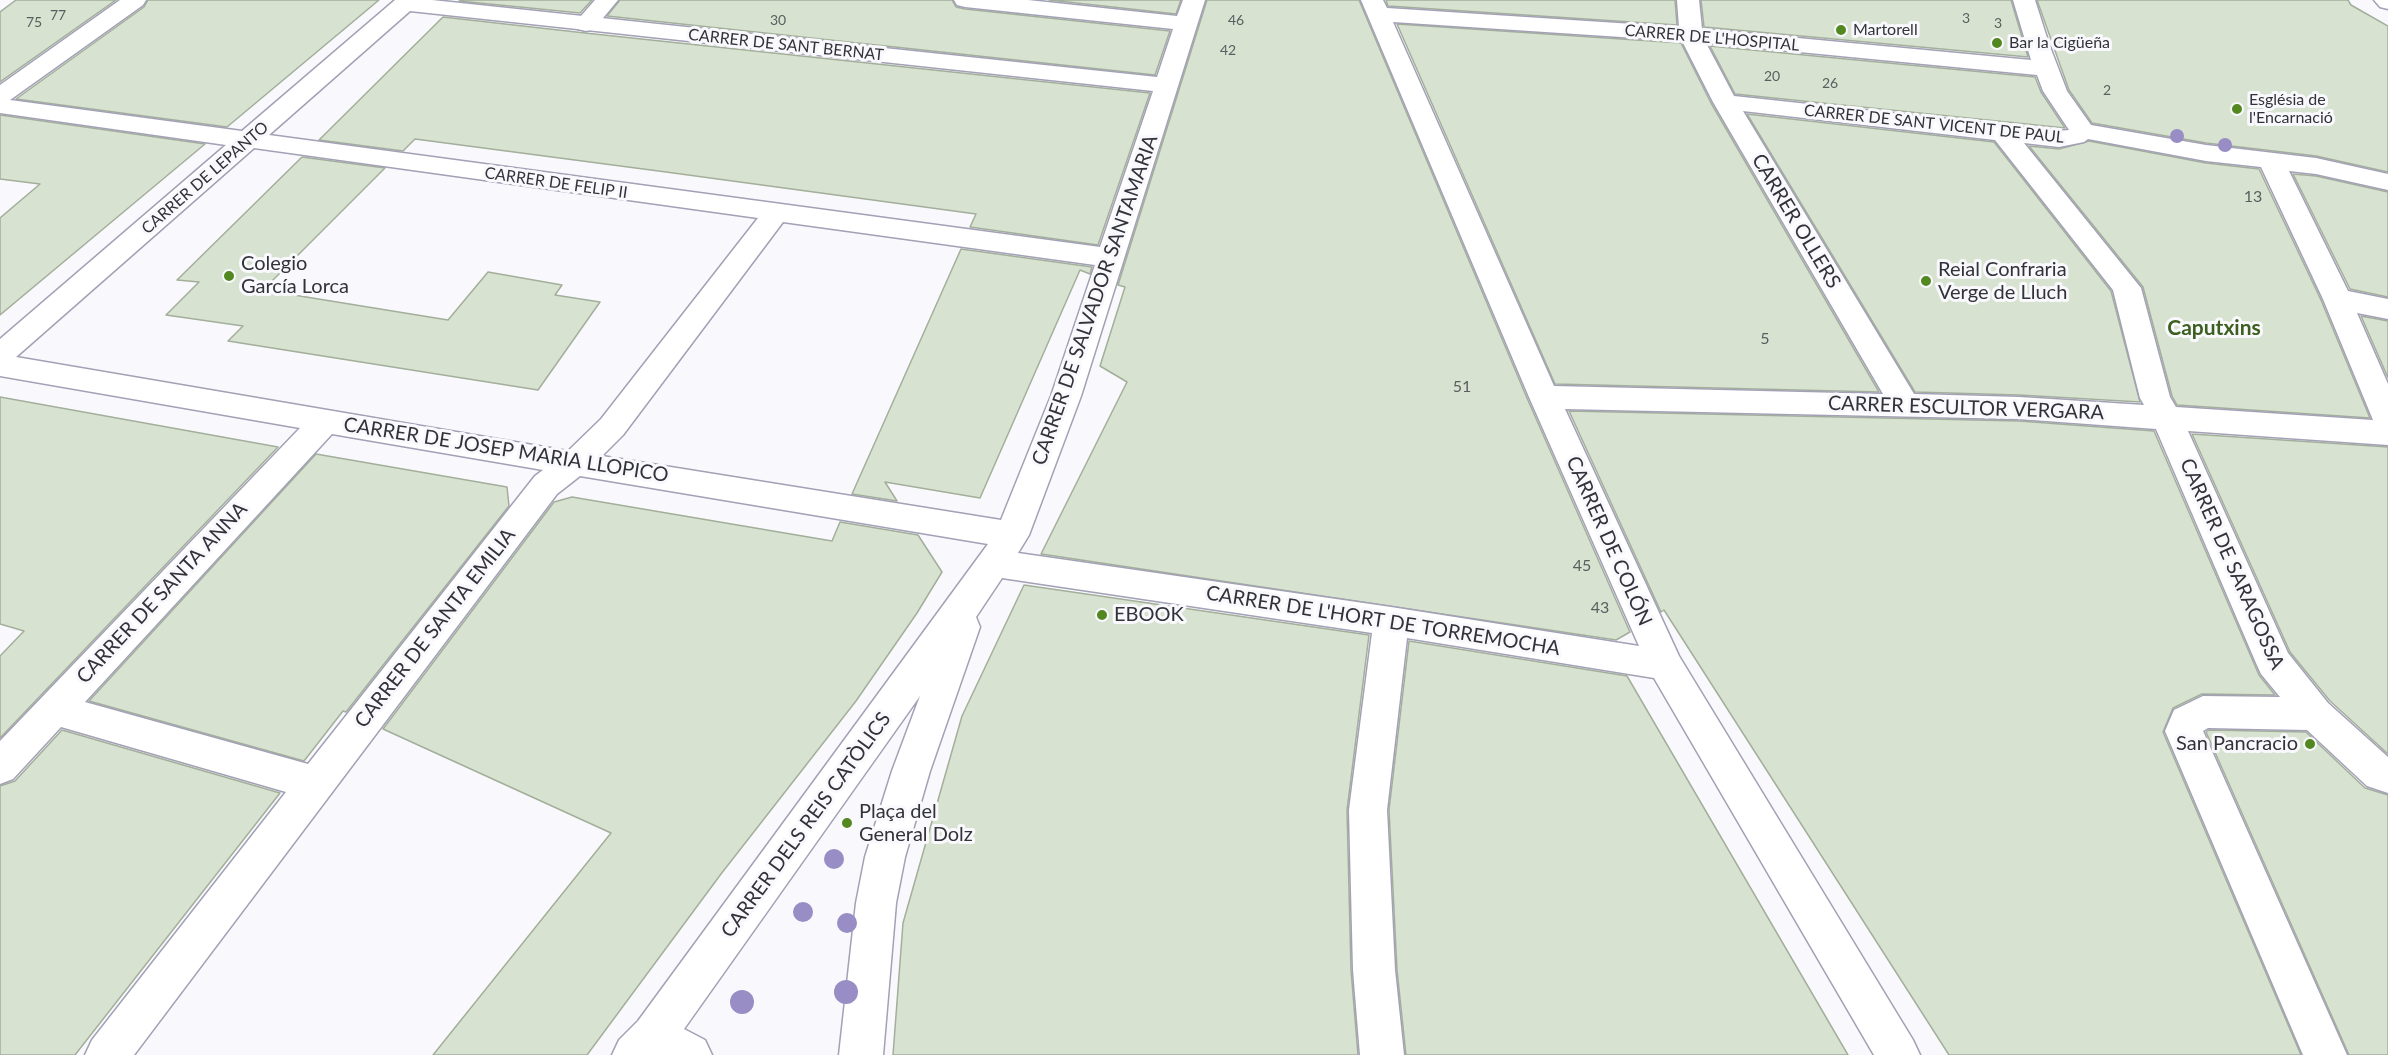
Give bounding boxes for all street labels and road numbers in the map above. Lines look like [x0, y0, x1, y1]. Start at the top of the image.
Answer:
street label: CARRER DE L'HOSPITAL [1624, 21, 1800, 55]
street label: CARRER DE SANT BERNAT [687, 25, 885, 65]
street label: CARRER DE SANT VICENT DE PAUL [1803, 101, 2065, 147]
street label: CARRER DE LEPANTO [138, 118, 272, 238]
street label: CARRER DE SALVADOR SANTAMARIA [1027, 132, 1163, 468]
street label: CARRER OLLERS [1746, 149, 1846, 293]
street label: CARRER DE FELIP II [483, 163, 629, 203]
street label: CARRER ESCULTOR VERGARA [1827, 391, 2105, 425]
street label: CARRER DE JOSEP MARIA LLOPICO [342, 412, 670, 488]
street label: CARRER DE COLÓN [1561, 453, 1657, 629]
street label: CARRER DE SARAGOSSA [2175, 455, 2289, 673]
street label: CARRER DE SANTA ANNA [72, 497, 252, 689]
street label: CARRER DE SANTA EMILIA [350, 523, 520, 733]
street label: CARRER DE L'HORT DE TORREMOCHA [1204, 581, 1562, 661]
street label: CARRER DELS REIS CATÒLICS [716, 708, 896, 942]

